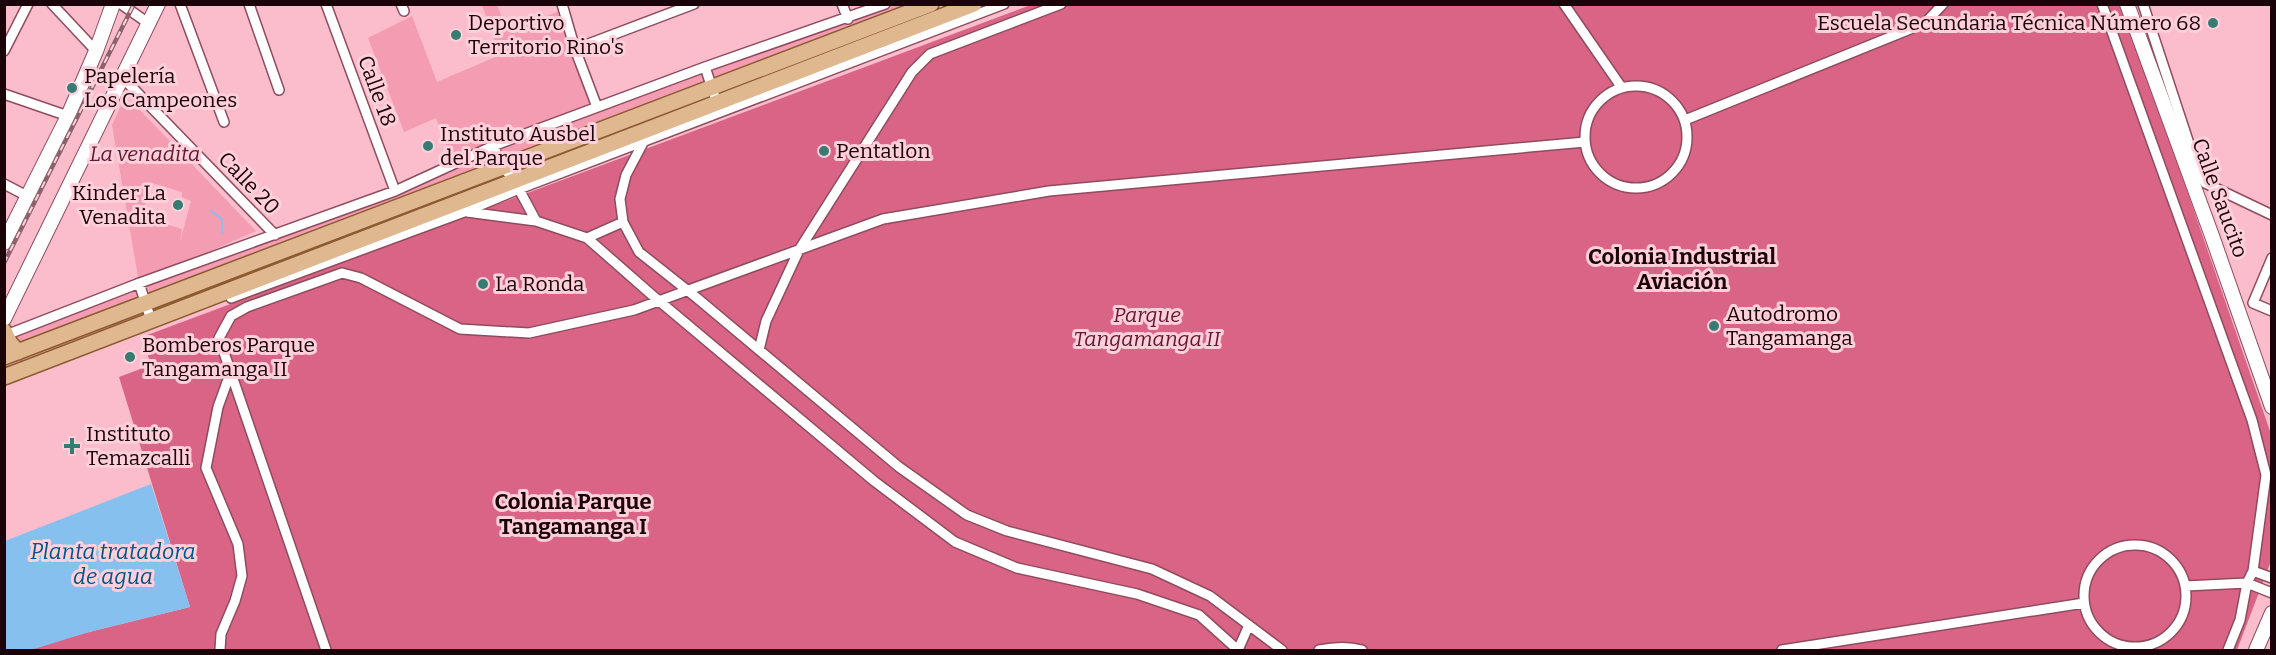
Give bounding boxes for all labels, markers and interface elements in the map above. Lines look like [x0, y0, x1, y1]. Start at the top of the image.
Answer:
place label: Deportivo Territorio Rino's [468, 10, 624, 60]
place label: Escuela Secundaria Técnica Número 68 [1817, 10, 2201, 36]
marker: Escuela Secundaria Técnica Número 68 [2206, 16, 2220, 30]
marker: Deportivo Territorio Rino's [449, 28, 463, 42]
street label: Calle 18 [352, 52, 402, 130]
place label: Papelería Los Campeones [84, 63, 237, 113]
marker: Papelería Los Campeones [65, 81, 79, 95]
place label: Instituto Ausbel del Parque [440, 121, 596, 171]
street label: Calle Saucito [2186, 135, 2254, 261]
place label: Pentatlon [836, 138, 931, 164]
marker: Instituto Ausbel del Parque [421, 139, 435, 153]
park label: La venadita [90, 141, 200, 167]
marker: Pentatlon [817, 144, 831, 158]
street label: Calle 20 [213, 146, 285, 220]
place label: Kinder La Venadita [72, 180, 167, 230]
marker: Kinder La Venadita [171, 198, 185, 212]
district label: Colonia Industrial Aviación [1588, 243, 1776, 295]
place label: La Ronda [495, 271, 585, 297]
marker: La Ronda [476, 277, 490, 291]
place label: Autodromo Tangamanga [1726, 301, 1853, 351]
park label: Parque Tangamanga II [1073, 302, 1221, 352]
marker: Autodromo Tangamanga [1707, 319, 1721, 333]
place label: Bomberos Parque Tangamanga II [142, 332, 315, 382]
marker: Bomberos Parque Tangamanga II [123, 350, 137, 364]
place label: Instituto Temazcalli [86, 421, 191, 471]
marker: Instituto Temazcalli [63, 437, 81, 455]
district label: Colonia Parque Tangamanga I [494, 488, 652, 540]
water label: Planta tratadora de agua [30, 538, 196, 590]

